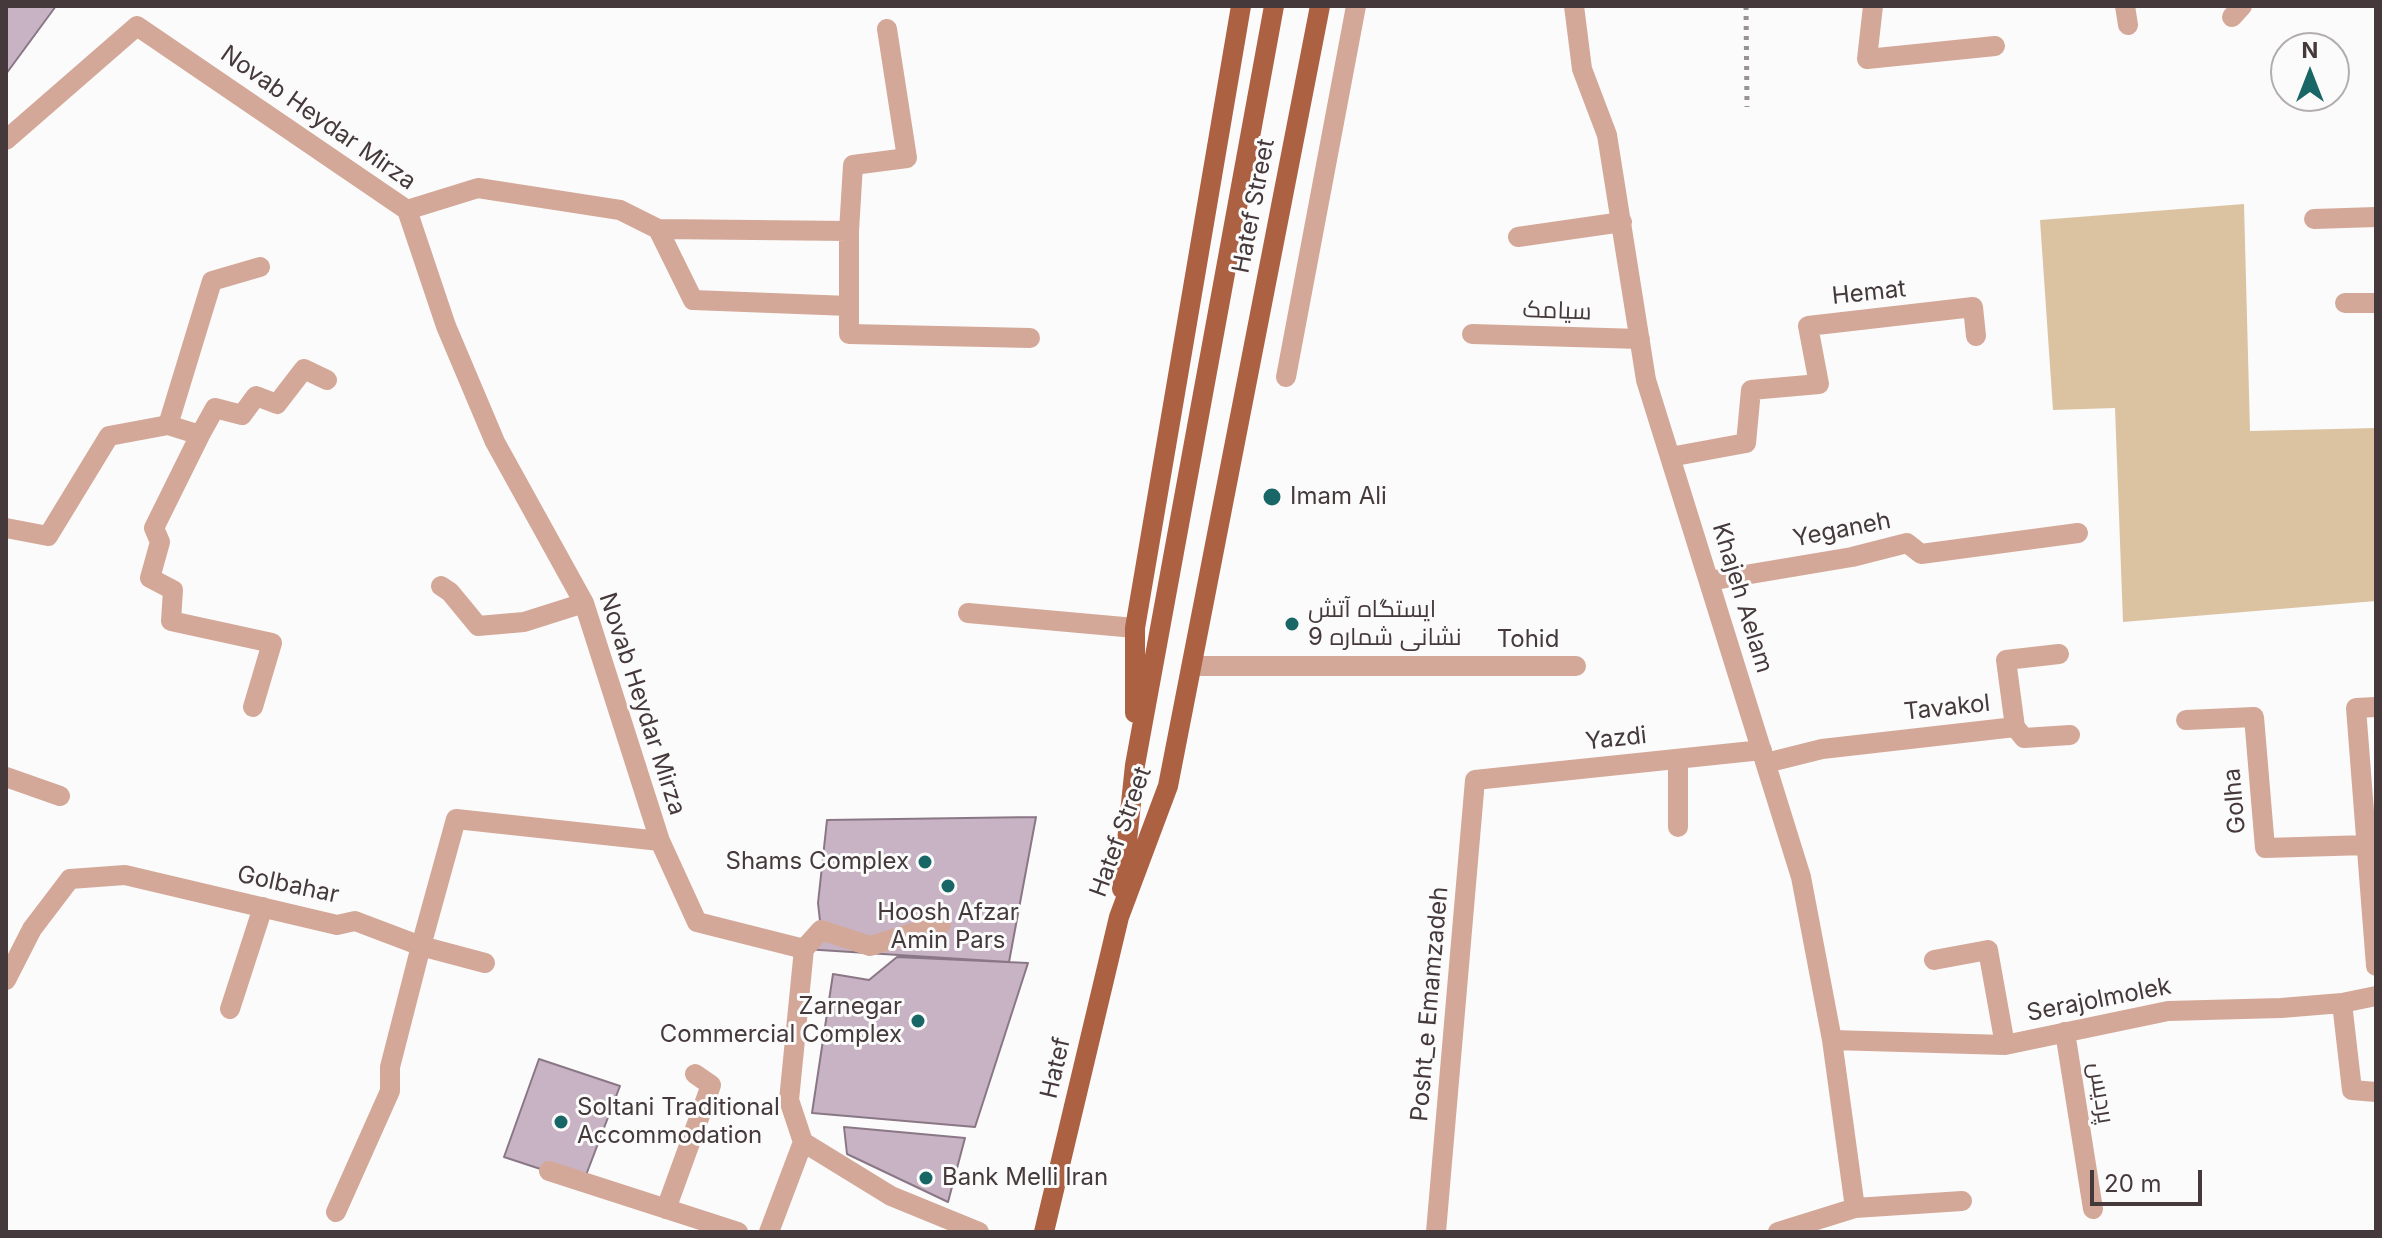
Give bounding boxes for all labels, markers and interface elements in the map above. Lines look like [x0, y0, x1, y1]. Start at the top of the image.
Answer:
north arrow [2270, 32, 2350, 112]
text: N [2302, 37, 2318, 63]
street label: Novab Heydar Mirza [215, 40, 421, 196]
street label: Hatef Street [1227, 136, 1281, 276]
street label: Hemat [1831, 275, 1907, 311]
street label: سیامک [1522, 295, 1592, 327]
place label: Imam Ali [1290, 483, 1387, 511]
marker: Imam Ali [1261, 486, 1283, 508]
street label: Yeganeh [1791, 506, 1893, 554]
street label: Khajeh Aelam [1706, 519, 1778, 677]
street label: Novab Heydar Mirza [592, 589, 692, 819]
place label: ایستگاه آتش نشانی شماره 9 [1308, 596, 1462, 652]
marker: ایستگاه آتش نشانی شماره 9 [1283, 615, 1301, 633]
street label: Tohid [1497, 626, 1559, 654]
street label: Tavakol [1902, 689, 1992, 727]
street label: Yazdi [1584, 721, 1648, 757]
street label: Hatef Street [1084, 763, 1158, 901]
street label: Golha [2218, 767, 2252, 835]
place label: Shams Complex [725, 848, 909, 876]
marker: Shams Complex [916, 853, 934, 871]
street label: Golbahar [235, 860, 341, 910]
marker: Hoosh Afzar Amin Pars [939, 877, 957, 895]
street label: Posht_e Emamzadeh [1405, 885, 1455, 1123]
place label: Hoosh Afzar Amin Pars [877, 899, 1019, 955]
street label: Serajolmolek [2024, 972, 2174, 1028]
place label: Zarnegar Commercial Complex [660, 993, 902, 1049]
marker: Zarnegar Commercial Complex [909, 1012, 927, 1030]
street label: Hatef [1035, 1035, 1077, 1101]
street label: پردیس [2082, 1060, 2120, 1126]
place label: Soltani Traditional Accommodation [577, 1094, 780, 1150]
marker: Soltani Traditional Accommodation [552, 1113, 570, 1131]
scale bar [2094, 1154, 2206, 1204]
place label: Bank Melli Iran [942, 1164, 1108, 1192]
marker: Bank Melli Iran [917, 1169, 935, 1187]
text: 20 m [2104, 1169, 2162, 1198]

